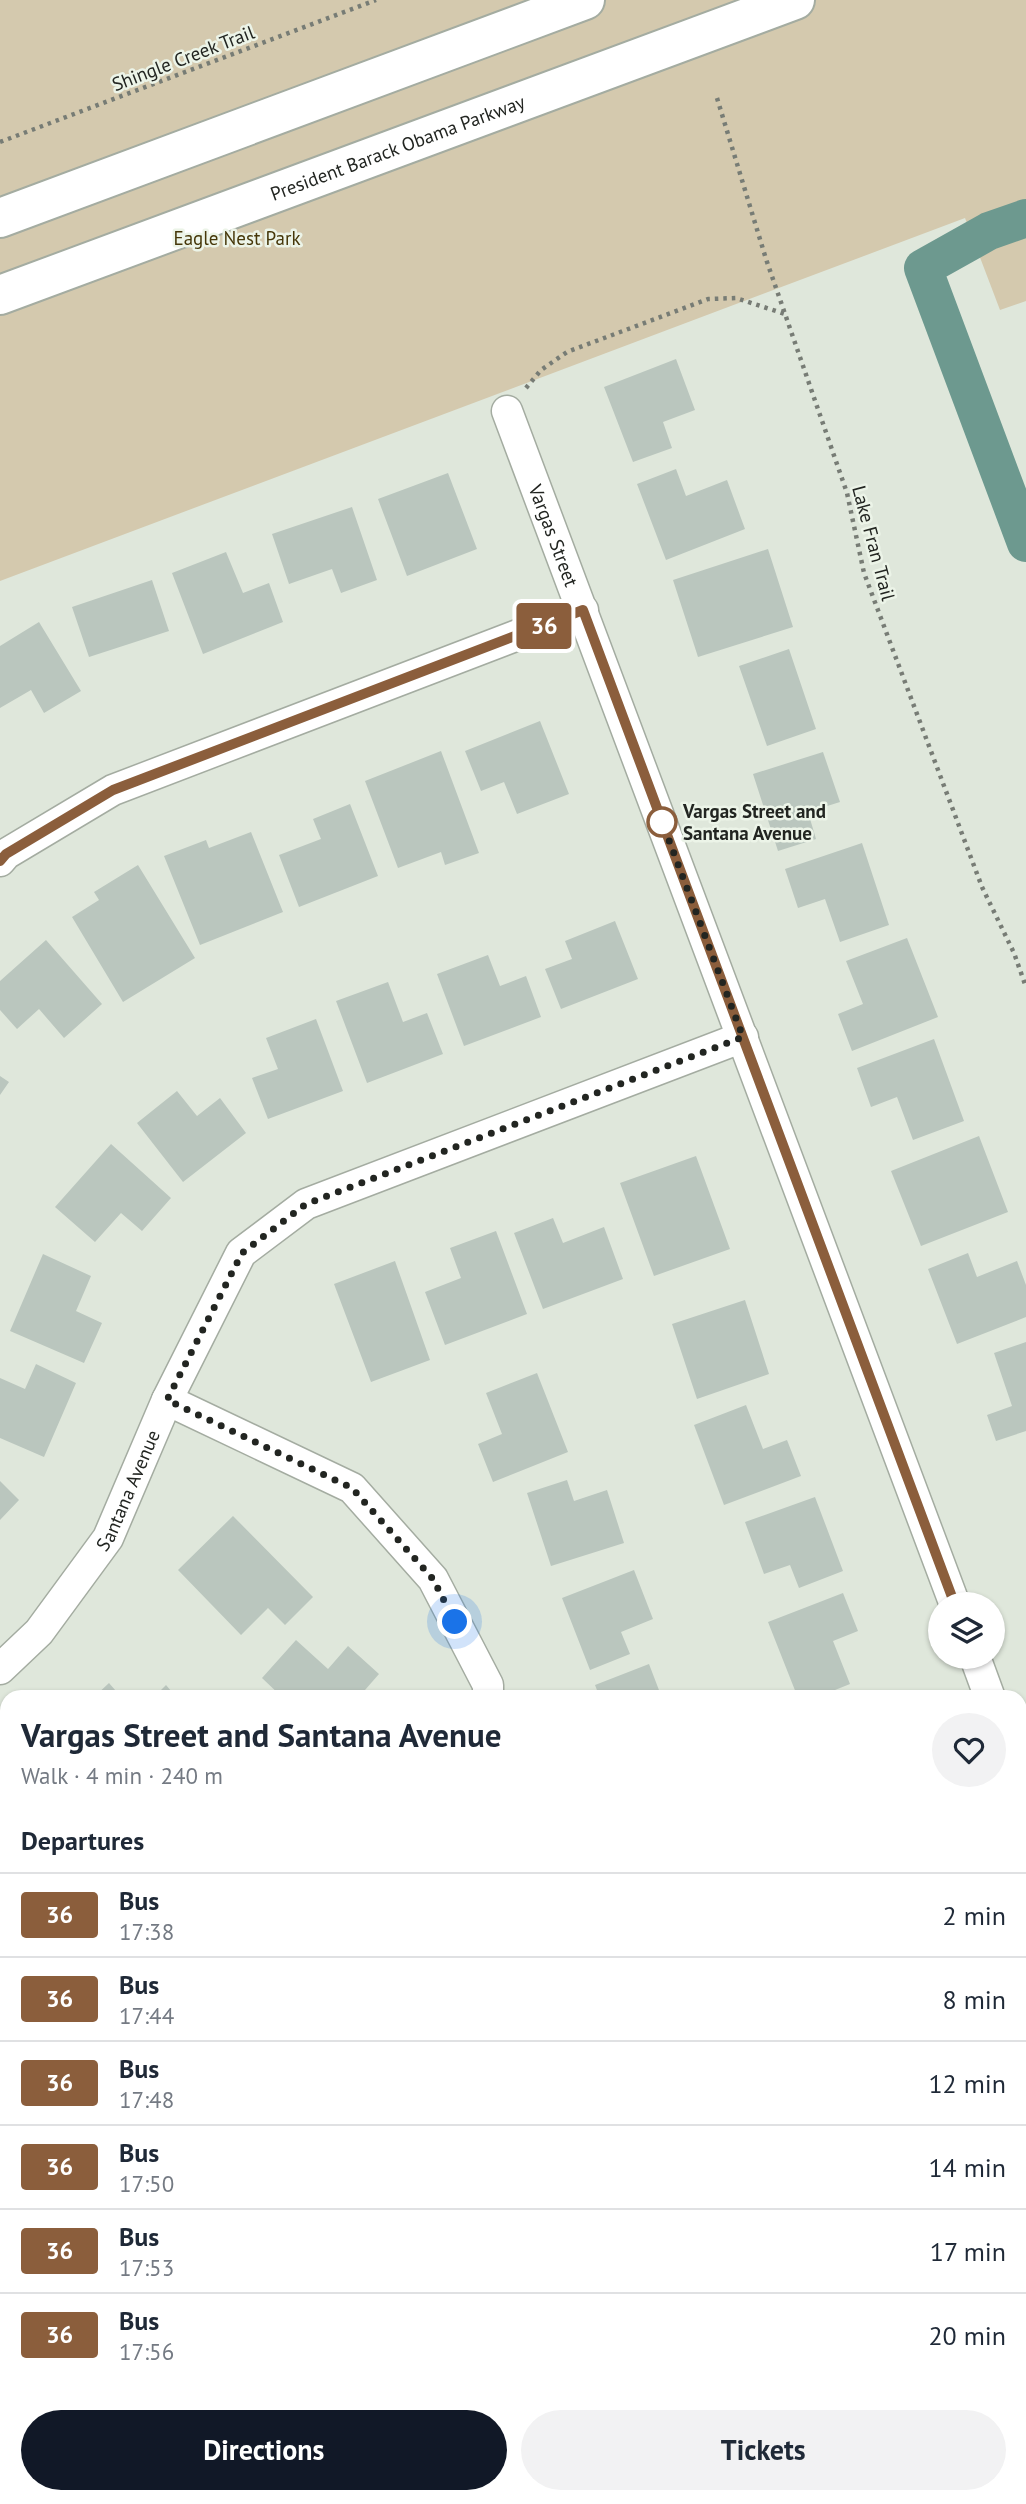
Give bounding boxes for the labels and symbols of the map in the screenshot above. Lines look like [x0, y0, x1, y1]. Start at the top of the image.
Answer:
street label: Shingle Creek Trail [108, 20, 258, 96]
street label: President Barack Obama Parkway [267, 89, 528, 206]
park label: Eagle Nest Park [174, 226, 300, 250]
street label: Vargas Street [523, 480, 584, 590]
street label: Lake Fran Trail [847, 483, 901, 604]
line badge: 36 [512, 603, 576, 649]
place label: Vargas Street and Santana Avenue [682, 799, 826, 845]
marker: Vargas Street and Santana Avenue [647, 807, 677, 837]
street label: Santana Avenue [91, 1426, 165, 1556]
your location [437, 1604, 472, 1639]

